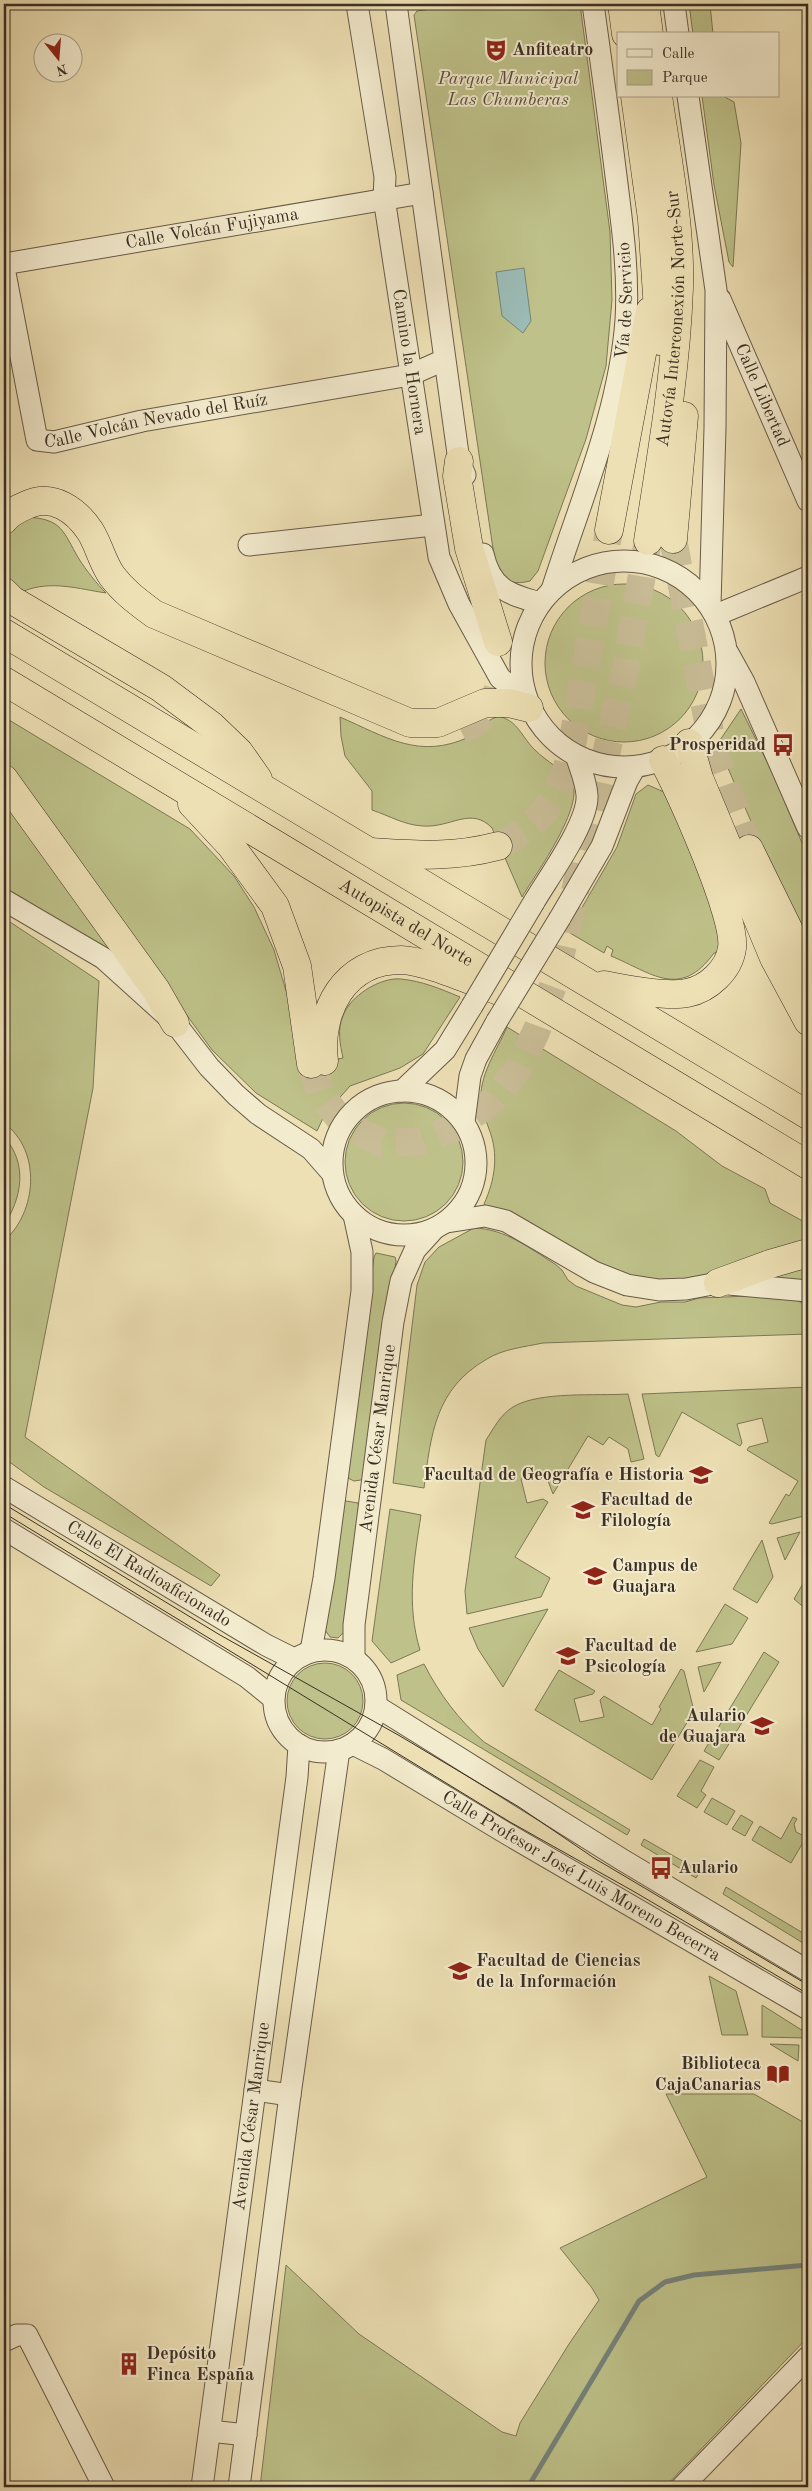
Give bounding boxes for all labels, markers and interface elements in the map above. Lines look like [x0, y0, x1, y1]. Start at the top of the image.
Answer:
north arrow [32, 32, 82, 82]
legend [617, 32, 780, 98]
theatre icon: Anfiteatro [483, 37, 509, 63]
place label: Anfiteatro [512, 41, 593, 59]
text: Calle [662, 47, 695, 62]
text: N [54, 61, 69, 78]
park label: Parque Municipal Las Chumberas [437, 70, 579, 109]
text: Parque [662, 71, 708, 86]
street label: Autovía Interconexión Norte-Sur [654, 189, 688, 448]
street label: Calle Volcán Fujiyama [124, 205, 300, 252]
street label: Vía de Servicio [612, 241, 636, 361]
street label: Camino la Hornera [389, 288, 429, 436]
street label: Calle Libertad [732, 341, 792, 450]
street label: Calle Volcán Nevado del Ruíz [43, 391, 269, 451]
bus stop icon: Prosperidad [770, 732, 796, 758]
place label: Prosperidad [669, 736, 766, 754]
street label: Autopista del Norte [335, 876, 476, 970]
street label: Avenida César Manrique [357, 1343, 399, 1534]
school or university icon: Facultad de Geografía e Historia [688, 1462, 714, 1488]
place label: Facultad de Geografía e Historia [423, 1466, 684, 1484]
place label: Facultad de Filología [600, 1491, 693, 1530]
school or university icon: Facultad de Filología [570, 1497, 596, 1523]
street label: Calle El Radioaficionado [63, 1518, 234, 1631]
place label: Campus de Guajara [612, 1557, 698, 1596]
school or university icon: Campus de Guajara [582, 1563, 608, 1589]
place label: Facultad de Psicología [584, 1637, 677, 1676]
school or university icon: Facultad de Psicología [555, 1643, 581, 1669]
place label: Aulario de Guajara [659, 1707, 746, 1746]
school or university icon: Aulario de Guajara [749, 1713, 775, 1739]
street label: Calle Profesor José Luis Moreno Becerra [439, 1788, 724, 1965]
bus stop icon: Aulario [648, 1855, 674, 1881]
place label: Aulario [678, 1859, 738, 1877]
place label: Facultad de Ciencias de la Información [476, 1952, 641, 1991]
school or university icon: Facultad de Ciencias de la Información [447, 1958, 473, 1984]
street label: Avenida César Manrique [230, 2021, 273, 2212]
place label: Biblioteca CajaCanarias [655, 2055, 761, 2094]
library icon: Biblioteca CajaCanarias [765, 2061, 791, 2087]
place label: Depósito Finca España [146, 2345, 254, 2384]
building icon: Depósito Finca España [116, 2351, 142, 2377]

